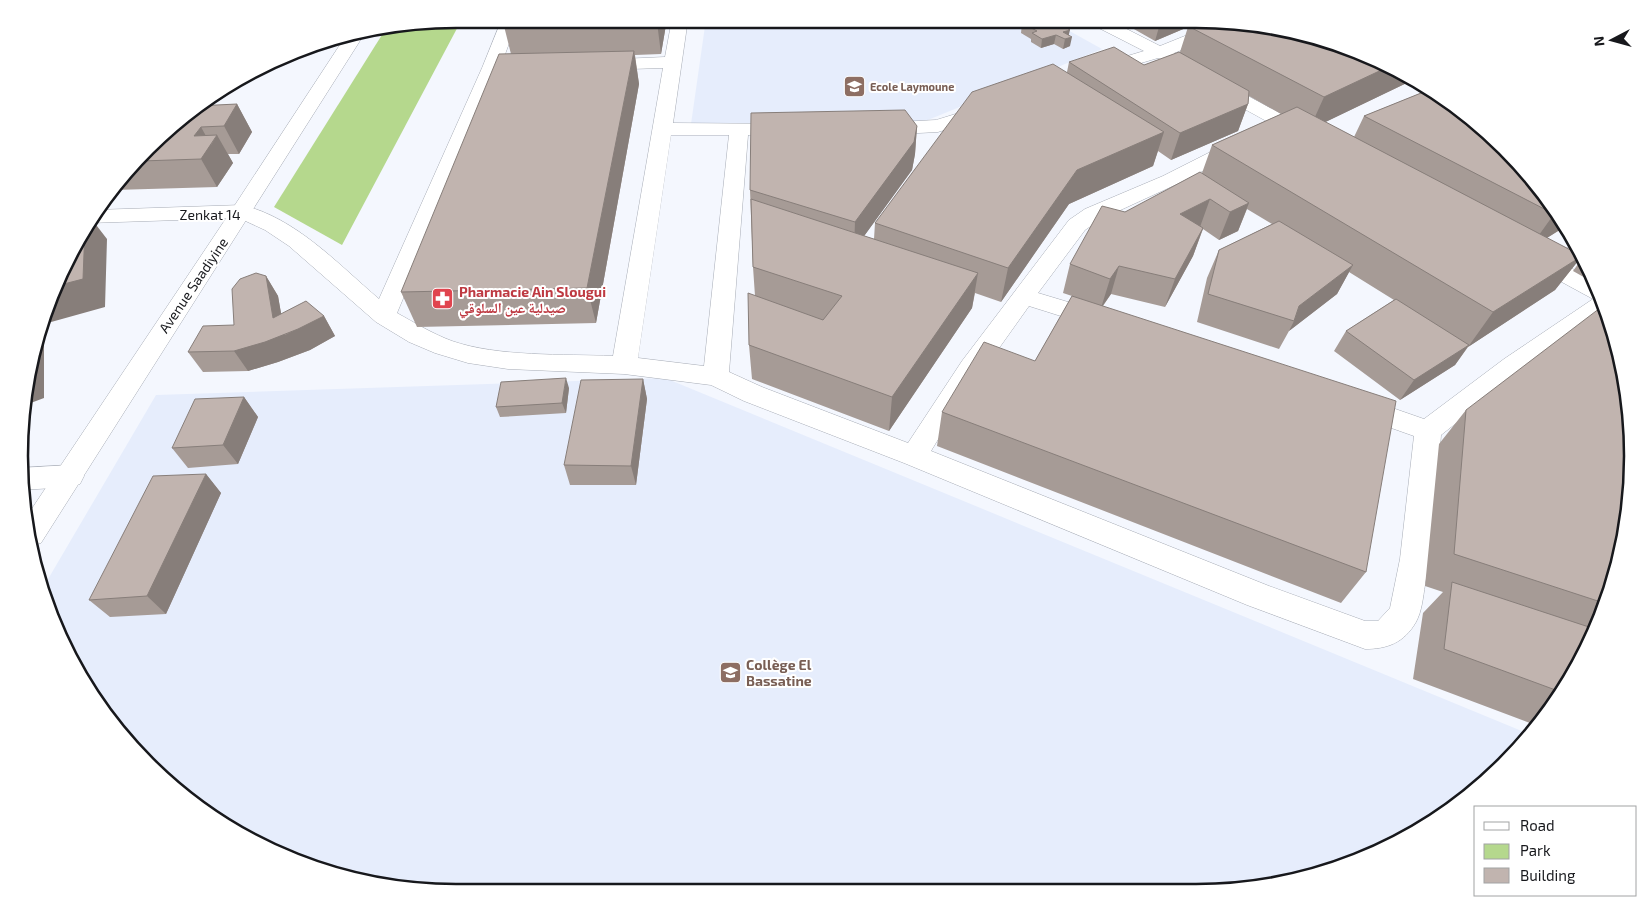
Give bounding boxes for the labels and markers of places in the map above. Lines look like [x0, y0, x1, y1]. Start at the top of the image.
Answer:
school or university icon: Ecole Laymoune [842, 74, 866, 98]
place label: Ecole Laymoune [870, 80, 954, 94]
place label: Pharmacie Ain Slougui صيدلية عين السلوقي [459, 283, 606, 319]
pharmacy icon: Pharmacie Ain Slougui صيدلية عين السلوقي [431, 287, 455, 311]
place label: Collège El Bassatine [746, 656, 812, 689]
school or university icon: Collège El Bassatine [718, 660, 742, 684]

